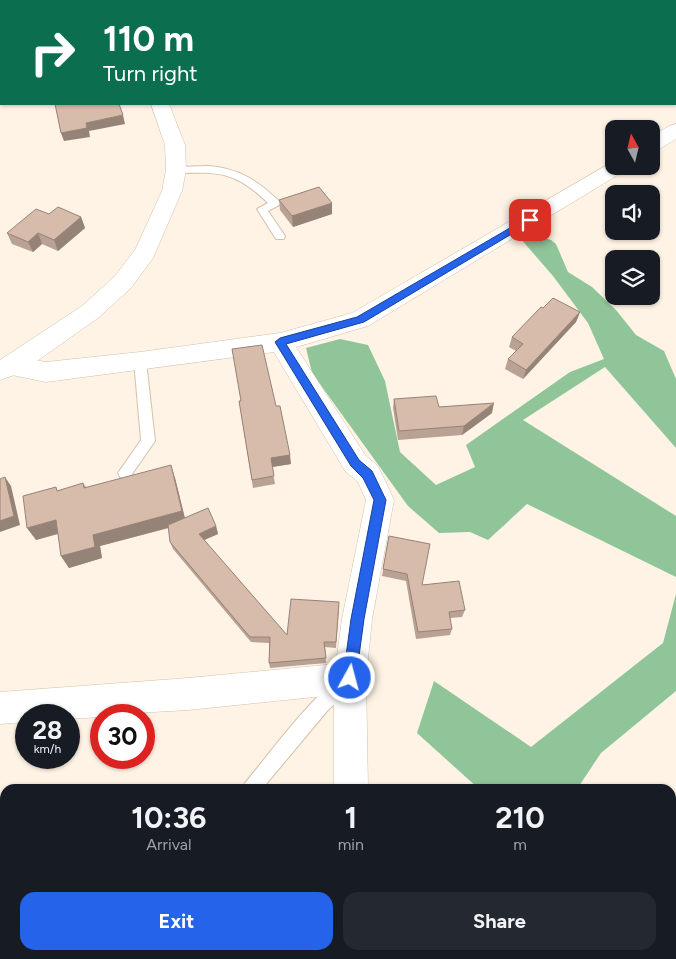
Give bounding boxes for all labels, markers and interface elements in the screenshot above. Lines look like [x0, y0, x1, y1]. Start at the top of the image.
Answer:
text: 110 m [103, 18, 194, 60]
icon: right [20, 20, 85, 85]
text: Turn right [103, 60, 198, 87]
north arrow [605, 120, 660, 175]
map controls [605, 120, 660, 305]
button: sound [605, 185, 660, 240]
pin [509, 199, 551, 241]
icon: arrive [516, 206, 544, 234]
button: layers [605, 250, 660, 305]
position arrow [323, 651, 375, 703]
speed limit sign: 30 [90, 704, 155, 769]
text: 28 [33, 715, 62, 745]
text: km/h [34, 742, 61, 756]
text: 10:36 [131, 799, 206, 836]
text: 1 [345, 799, 357, 836]
text: 210 [495, 799, 545, 836]
text: Arrival [146, 835, 191, 854]
text: min [338, 835, 364, 854]
text: m [513, 835, 527, 854]
button: Exit [20, 892, 333, 950]
button: Share [343, 892, 656, 950]

